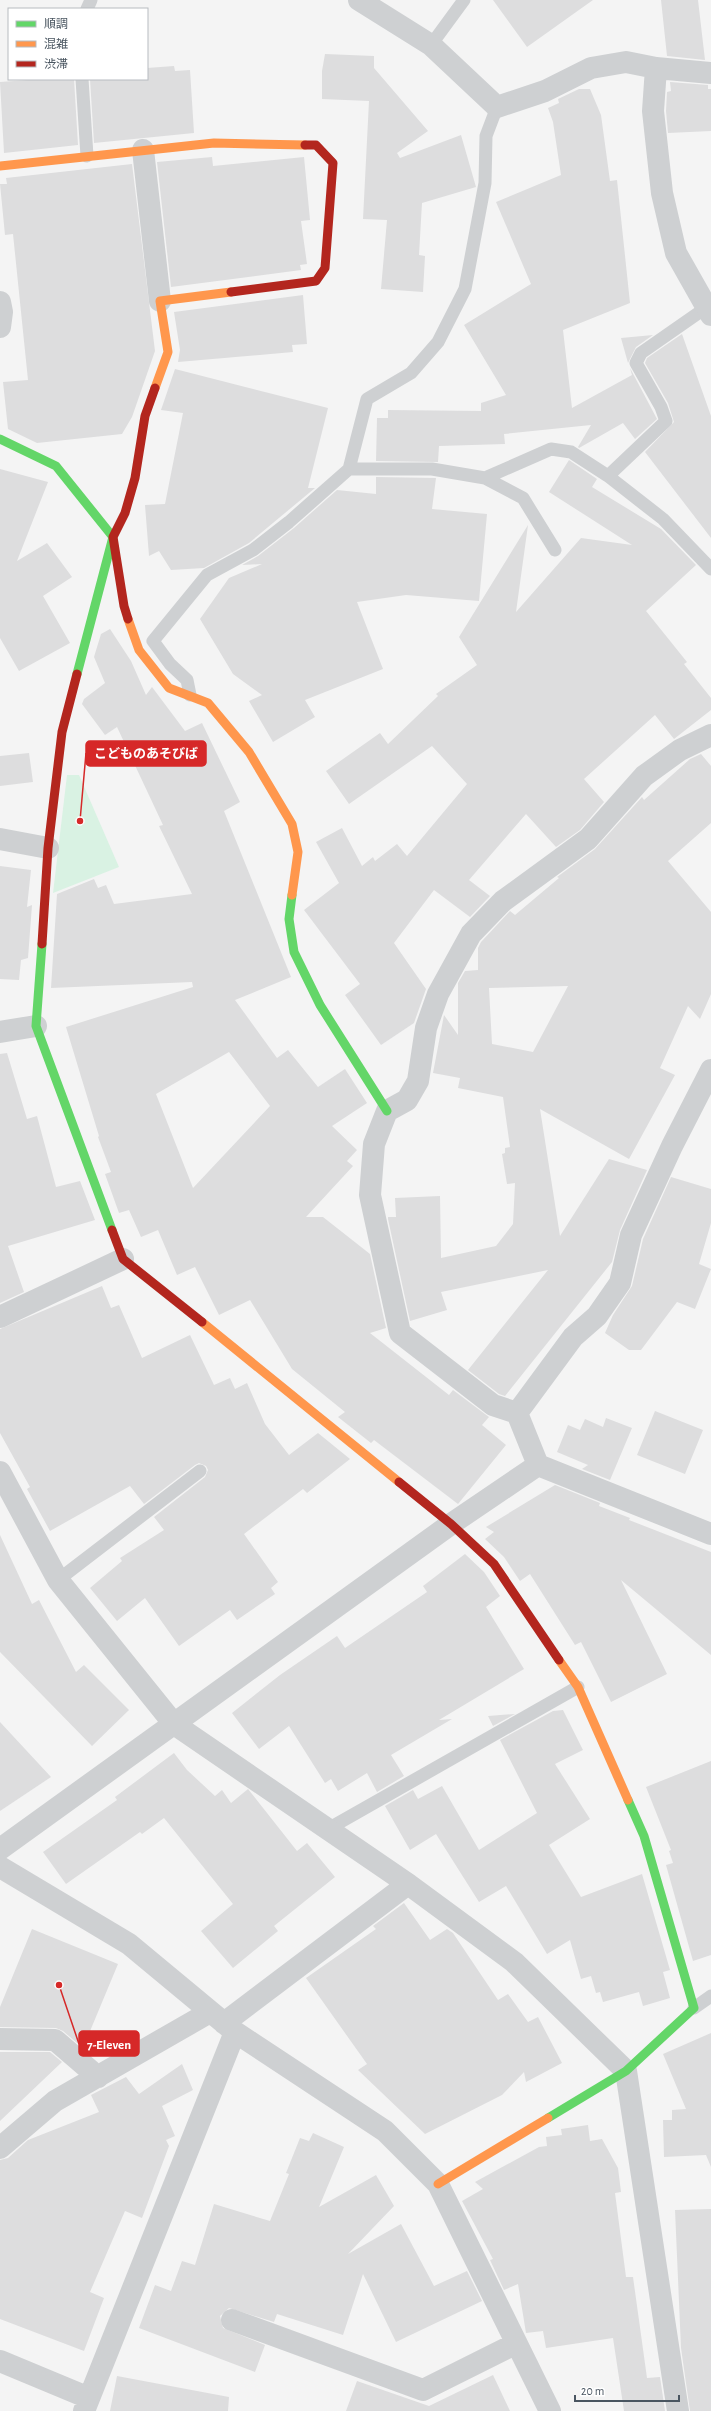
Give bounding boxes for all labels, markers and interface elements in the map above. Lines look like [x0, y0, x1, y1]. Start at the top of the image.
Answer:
legend [8, 8, 148, 80]
text: 順調 [44, 18, 68, 30]
text: 混雑 [44, 37, 68, 50]
text: 渋滞 [44, 58, 68, 70]
callout: こどものあそびば [86, 741, 206, 766]
text: こどものあそびば [94, 746, 198, 761]
callout: 7-Eleven [79, 2031, 139, 2056]
text: 7-Eleven [87, 2039, 131, 2052]
scale bar [575, 2377, 679, 2403]
text: 20 m [581, 2385, 604, 2397]

